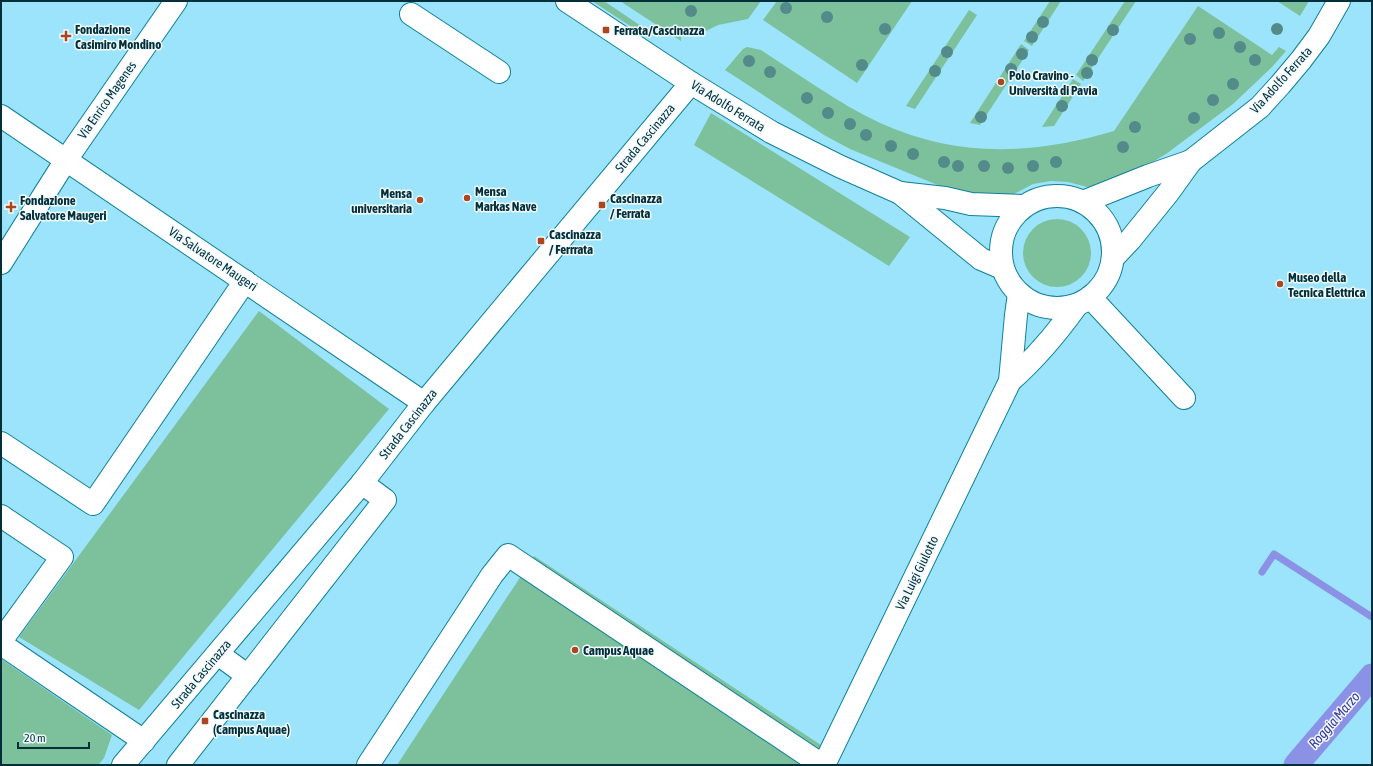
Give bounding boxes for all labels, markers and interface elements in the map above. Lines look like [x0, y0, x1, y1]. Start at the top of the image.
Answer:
place label: Fondazione Casimiro Mondino [75, 22, 161, 52]
place label: Ferrata/Cascinazza [614, 23, 705, 38]
marker: Ferrata/Cascinazza [601, 25, 611, 35]
marker: Fondazione Casimiro Mondino [60, 30, 72, 42]
street label: Via Adolfo Ferrata [1247, 43, 1315, 117]
street label: Via Enrico Magenes [75, 58, 140, 142]
place label: Polo Cravino - Università di Pavia [1009, 68, 1098, 98]
street label: Via Adolfo Ferrata [688, 77, 768, 135]
marker: Polo Cravino - Università di Pavia [996, 77, 1006, 87]
street label: Strada Cascinazza [612, 101, 678, 175]
place label: Mensa Markas Nave [475, 184, 537, 214]
place label: Mensa universitaria [351, 186, 412, 216]
place label: Cascinazza / Ferrata [610, 191, 662, 221]
place label: Fondazione Salvatore Maugeri [20, 193, 106, 223]
marker: Mensa Markas Nave [462, 193, 472, 203]
marker: Mensa universitaria [415, 195, 425, 205]
marker: Cascinazza / Ferrata [597, 200, 607, 210]
marker: Fondazione Salvatore Maugeri [5, 201, 17, 213]
street label: Via Salvatore Maugeri [166, 224, 260, 294]
place label: Cascinazza / Ferrrata [549, 227, 601, 257]
marker: Cascinazza / Ferrrata [536, 236, 546, 246]
place label: Museo della Tecnica Elettrica [1288, 270, 1365, 300]
marker: Museo della Tecnica Elettrica [1275, 279, 1285, 289]
street label: Strada Cascinazza [376, 386, 440, 462]
street label: Via Luigi Giulotto [893, 533, 941, 613]
street label: Strada Cascinazza [168, 637, 234, 711]
place label: Campus Aquae [583, 643, 654, 658]
marker: Campus Aquae [570, 645, 580, 655]
water label: Roggia Marzo [1305, 688, 1363, 752]
place label: Cascinazza (Campus Aquae) [213, 707, 290, 737]
marker: Cascinazza (Campus Aquae) [200, 716, 210, 726]
scale bar [18, 724, 89, 750]
text: 20 m [24, 731, 46, 745]

